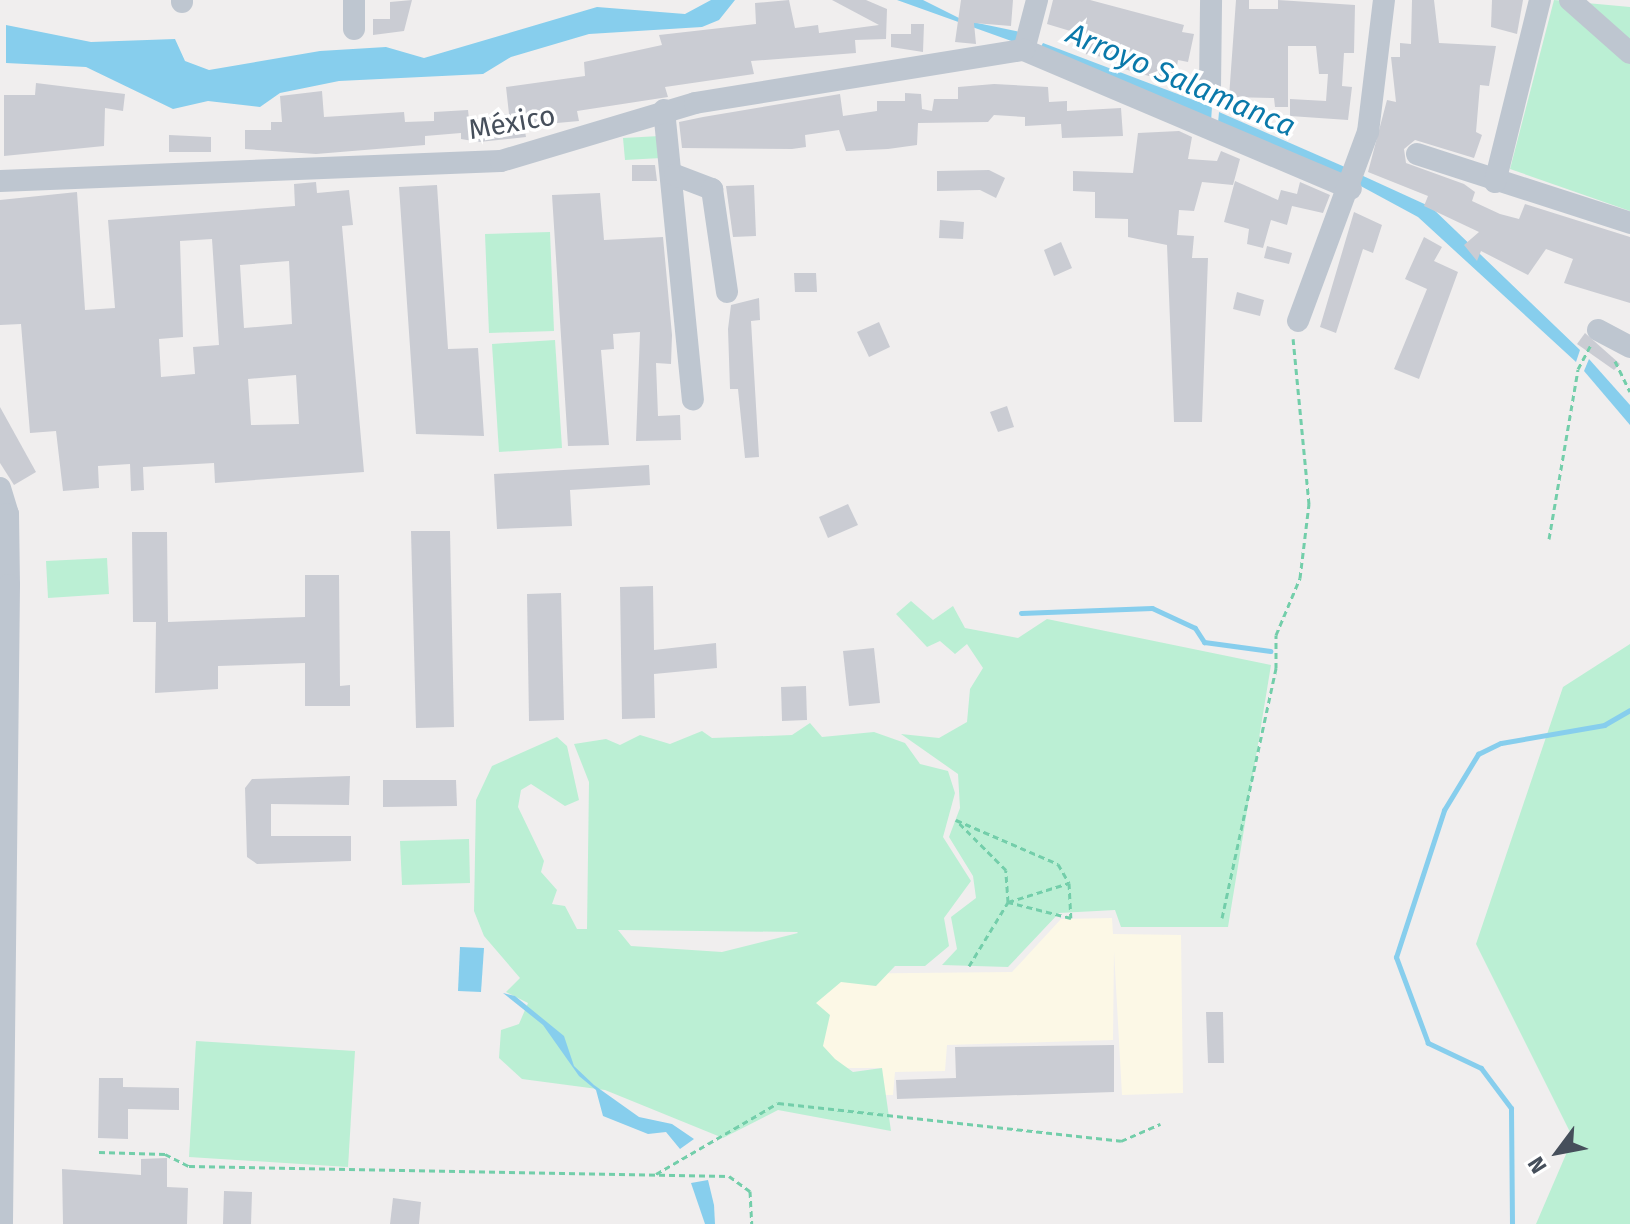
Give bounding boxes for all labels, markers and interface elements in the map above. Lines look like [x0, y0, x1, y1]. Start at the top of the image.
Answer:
water label: Arroyo Salamanca [1061, 16, 1301, 144]
street label: México [466, 99, 558, 147]
north arrow [1518, 1112, 1598, 1192]
text: N [1522, 1152, 1553, 1178]

